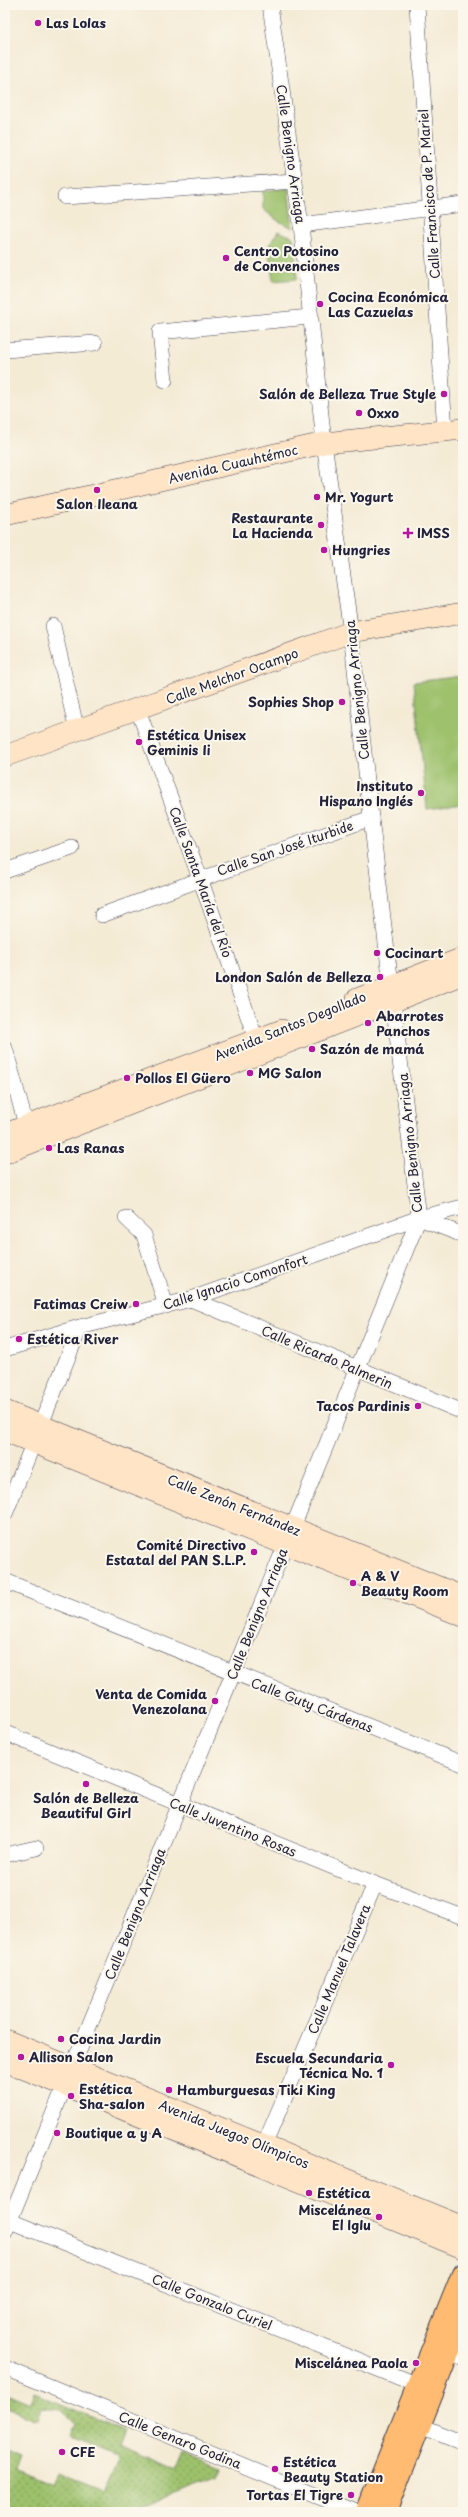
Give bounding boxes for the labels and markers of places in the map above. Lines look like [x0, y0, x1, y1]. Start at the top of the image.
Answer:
place label: Las Lolas [46, 13, 106, 32]
marker: Las Lolas [33, 18, 43, 28]
place label: Centro Potosino de Convenciones [234, 241, 340, 275]
marker: Centro Potosino de Convenciones [221, 253, 231, 263]
place label: Cocina Económica Las Cazuelas [328, 287, 449, 321]
marker: Cocina Económica Las Cazuelas [315, 299, 325, 309]
place label: Salón de Belleza True Style [259, 384, 437, 403]
marker: Salón de Belleza True Style [439, 389, 449, 399]
place label: Oxxo [367, 403, 399, 422]
marker: Oxxo [354, 408, 364, 418]
marker: Salon Ileana [92, 485, 102, 495]
place label: Mr. Yogurt [325, 487, 394, 506]
marker: Mr. Yogurt [312, 492, 322, 502]
place label: Salon Ileana [56, 494, 138, 513]
place label: Restaurante La Hacienda [231, 508, 313, 542]
marker: Restaurante La Hacienda [316, 520, 326, 530]
place label: IMSS [417, 523, 450, 542]
marker: IMSS [402, 527, 414, 539]
place label: Hungries [332, 540, 390, 559]
marker: Hungries [319, 545, 329, 555]
place label: Sophies Shop [248, 692, 334, 711]
marker: Sophies Shop [337, 697, 347, 707]
place label: Estética Unisex Geminis Ii [147, 725, 247, 759]
marker: Estética Unisex Geminis Ii [134, 737, 144, 747]
place label: Instituto Hispano Inglés [319, 776, 413, 810]
marker: Instituto Hispano Inglés [416, 788, 426, 798]
place label: Cocinart [385, 943, 444, 962]
marker: Cocinart [372, 948, 382, 958]
place label: London Salón de Belleza [215, 967, 372, 986]
marker: London Salón de Belleza [375, 972, 385, 982]
place label: Abarrotes Panchos [376, 1006, 444, 1040]
marker: Abarrotes Panchos [363, 1018, 373, 1028]
place label: Sazón de mamá [320, 1039, 424, 1058]
marker: Sazón de mamá [307, 1044, 317, 1054]
place label: MG Salon [258, 1063, 322, 1082]
place label: Pollos El Güero [135, 1068, 231, 1087]
marker: MG Salon [245, 1068, 255, 1078]
marker: Pollos El Güero [122, 1073, 132, 1083]
place label: Las Ranas [57, 1138, 124, 1157]
marker: Las Ranas [44, 1143, 54, 1153]
place label: Fatimas Creiw [33, 1294, 128, 1313]
marker: Fatimas Creiw [131, 1299, 141, 1309]
place label: Estética River [27, 1329, 119, 1348]
marker: Estética River [14, 1334, 24, 1344]
place label: Tacos Pardinis [316, 1396, 410, 1415]
marker: Tacos Pardinis [413, 1401, 423, 1411]
place label: Comité Directivo Estatal del PAN S.L.P. [106, 1535, 246, 1569]
marker: Comité Directivo Estatal del PAN S.L.P. [249, 1547, 259, 1557]
place label: A & V Beauty Room [361, 1566, 449, 1600]
marker: A & V Beauty Room [348, 1578, 358, 1588]
place label: Venta de Comida Venezolana [95, 1684, 207, 1718]
marker: Venta de Comida Venezolana [210, 1696, 220, 1706]
marker: Salón de Belleza Beautiful Girl [81, 1779, 91, 1789]
place label: Salón de Belleza Beautiful Girl [33, 1788, 139, 1822]
place label: Cocina Jardin [69, 2029, 161, 2048]
marker: Cocina Jardin [56, 2034, 66, 2044]
place label: Allison Salon [28, 2047, 113, 2066]
place label: Escuela Secundaria Técnica No. 1 [255, 2048, 383, 2082]
marker: Allison Salon [16, 2052, 26, 2062]
marker: Escuela Secundaria Técnica No. 1 [386, 2060, 396, 2070]
place label: Estética Sha-salon [79, 2079, 145, 2113]
place label: Hamburguesas Tiki King [177, 2080, 335, 2099]
marker: Hamburguesas Tiki King [164, 2085, 174, 2095]
marker: Estética Sha-salon [66, 2091, 76, 2101]
place label: Boutique a y A [65, 2123, 162, 2142]
marker: Boutique a y A [52, 2128, 62, 2138]
place label: Estética [317, 2183, 371, 2202]
marker: Estética [304, 2188, 314, 2198]
place label: Miscelánea El Iglu [299, 2200, 371, 2234]
marker: Miscelánea El Iglu [374, 2212, 384, 2222]
place label: Miscelánea Paola [295, 2353, 408, 2372]
marker: Miscelánea Paola [411, 2358, 421, 2368]
place label: CFE [70, 2442, 95, 2461]
marker: CFE [57, 2447, 67, 2457]
place label: Estética Beauty Station [283, 2452, 383, 2486]
marker: Estética Beauty Station [270, 2464, 280, 2474]
place label: Tortas El Tigre [246, 2485, 343, 2504]
marker: Tortas El Tigre [346, 2490, 356, 2500]

